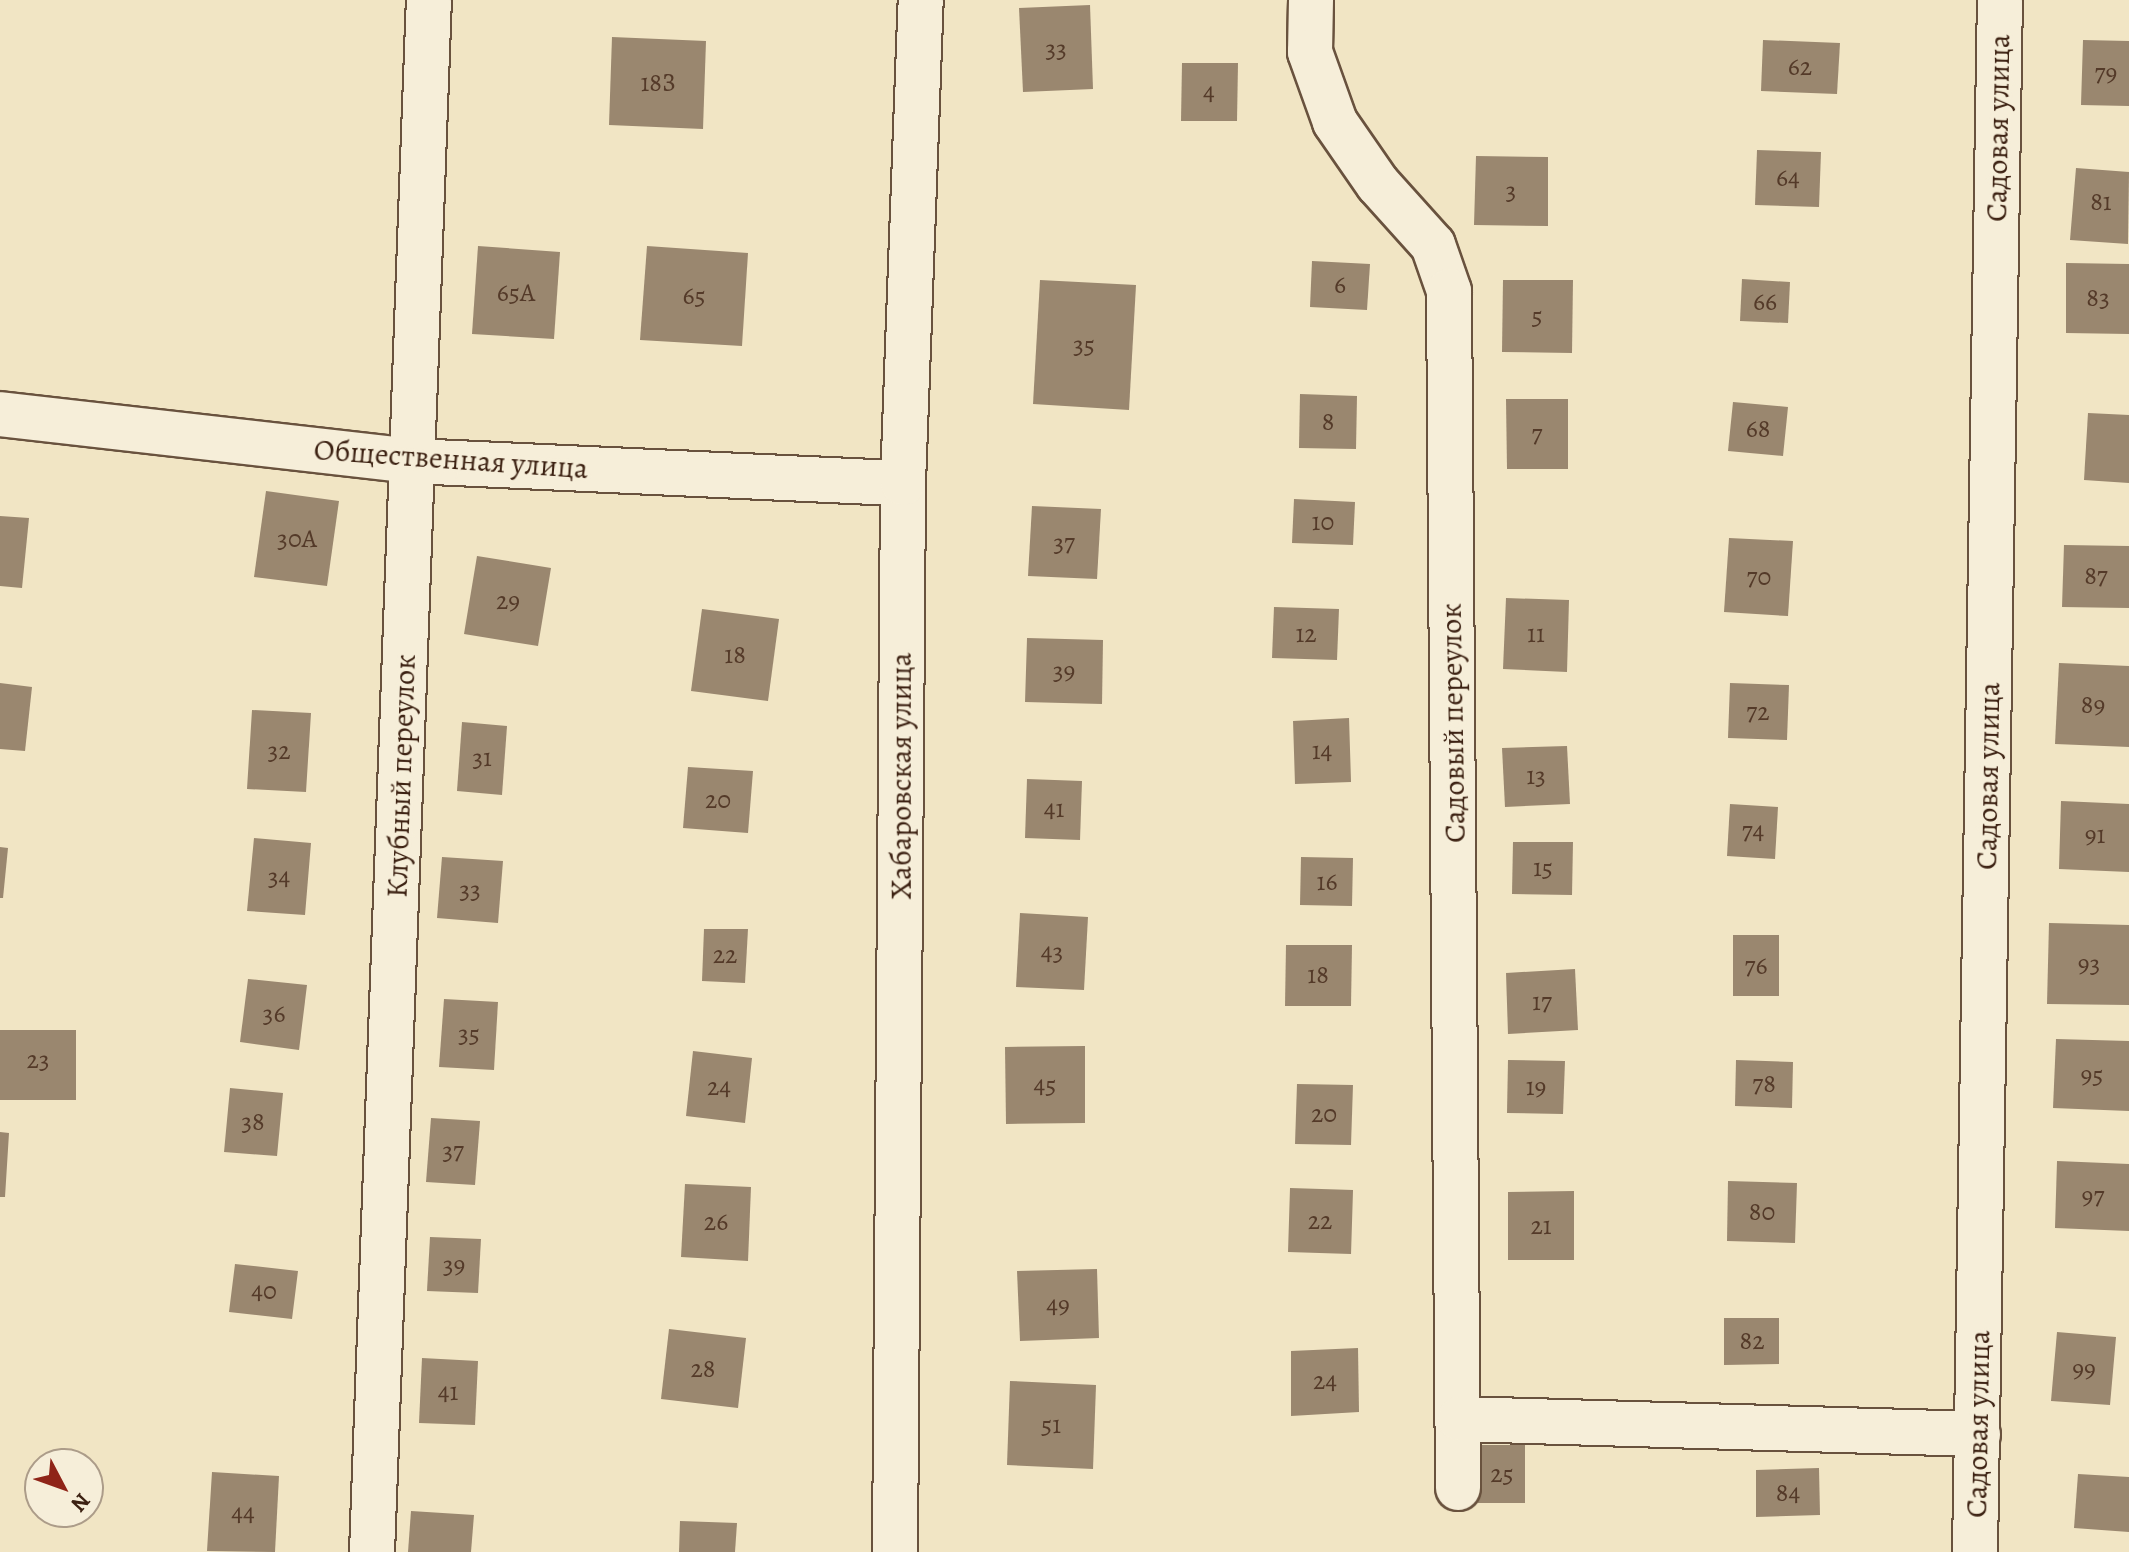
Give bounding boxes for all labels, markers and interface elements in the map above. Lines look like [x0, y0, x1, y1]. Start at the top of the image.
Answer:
house number: 33 [1045, 33, 1067, 65]
street label: Садовая улица [1978, 34, 2018, 222]
house number: 62 [1788, 51, 1812, 83]
house number: 79 [2095, 57, 2117, 89]
house number: 18З [640, 67, 676, 99]
house number: 4 [1203, 76, 1215, 108]
house number: 64 [1776, 162, 1800, 194]
house number: 3 [1506, 175, 1516, 207]
house number: 81 [2090, 186, 2112, 218]
house number: 6 [1334, 269, 1346, 301]
house number: 65А [497, 277, 535, 309]
house number: 65 [682, 280, 706, 312]
house number: 83 [2086, 282, 2110, 314]
house number: 66 [1753, 286, 1777, 318]
house number: 5 [1531, 300, 1543, 332]
house number: 35 [1073, 329, 1095, 361]
house number: 8 [1322, 406, 1334, 438]
house number: 68 [1746, 413, 1770, 445]
house number: 7 [1532, 418, 1542, 450]
street label: Общественная улица [313, 431, 589, 487]
house number: 10 [1312, 506, 1334, 538]
house number: 30А [277, 523, 317, 555]
house number: 37 [1053, 527, 1075, 559]
house number: 87 [2084, 560, 2108, 592]
house number: 70 [1747, 561, 1771, 593]
house number: 29 [496, 585, 520, 617]
street label: Садовый переулок [1433, 603, 1473, 843]
house number: 12 [1295, 618, 1317, 650]
house number: 11 [1527, 618, 1545, 650]
house number: 18 [724, 639, 746, 671]
street label: Хабаровская улица [883, 653, 919, 899]
street label: Клубный переулок [379, 654, 423, 898]
house number: 39 [1053, 655, 1075, 687]
street label: Садовая улица [1968, 682, 2008, 870]
house number: 89 [2081, 689, 2105, 721]
house number: 72 [1746, 696, 1770, 728]
house number: 32 [267, 735, 291, 767]
house number: 14 [1312, 735, 1332, 767]
house number: 31 [472, 742, 492, 774]
house number: 13 [1526, 760, 1546, 792]
house number: 20 [705, 784, 731, 816]
house number: 41 [1044, 793, 1064, 825]
house number: 74 [1742, 815, 1764, 847]
house number: 91 [2085, 819, 2105, 851]
house number: 15 [1533, 852, 1553, 884]
house number: 34 [268, 861, 290, 893]
house number: 16 [1317, 866, 1337, 898]
house number: 33 [459, 874, 481, 906]
house number: 43 [1041, 936, 1063, 968]
house number: 22 [713, 939, 737, 971]
house number: 93 [2078, 948, 2100, 980]
house number: 76 [1745, 950, 1767, 982]
house number: 18 [1307, 959, 1329, 991]
house number: 17 [1532, 986, 1552, 1018]
house number: 36 [263, 998, 285, 1030]
house number: 35 [458, 1018, 480, 1050]
house number: 23 [26, 1044, 50, 1076]
house number: 95 [2080, 1059, 2104, 1091]
house number: 78 [1752, 1068, 1776, 1100]
house number: 45 [1034, 1069, 1056, 1101]
house number: 24 [707, 1071, 731, 1103]
house number: 19 [1526, 1071, 1546, 1103]
house number: 20 [1311, 1098, 1337, 1130]
house number: 38 [241, 1106, 265, 1138]
house number: 37 [442, 1135, 464, 1167]
house number: 97 [2082, 1180, 2104, 1212]
house number: 80 [1749, 1196, 1775, 1228]
house number: 22 [1308, 1205, 1332, 1237]
house number: 26 [704, 1206, 728, 1238]
house number: 21 [1530, 1210, 1552, 1242]
house number: 39 [443, 1249, 465, 1281]
house number: 40 [251, 1275, 277, 1307]
house number: 49 [1046, 1289, 1070, 1321]
house number: 82 [1740, 1325, 1764, 1357]
street label: Садовая улица [1958, 1330, 1998, 1518]
house number: 28 [691, 1353, 715, 1385]
house number: 99 [2072, 1353, 2096, 1385]
house number: 24 [1313, 1365, 1337, 1397]
house number: 41 [438, 1376, 458, 1408]
house number: 51 [1041, 1409, 1061, 1441]
north arrow [24, 1448, 104, 1528]
house number: 25 [1490, 1458, 1514, 1490]
house number: 84 [1776, 1477, 1800, 1509]
text: N [64, 1487, 97, 1518]
house number: 44 [231, 1497, 255, 1529]

